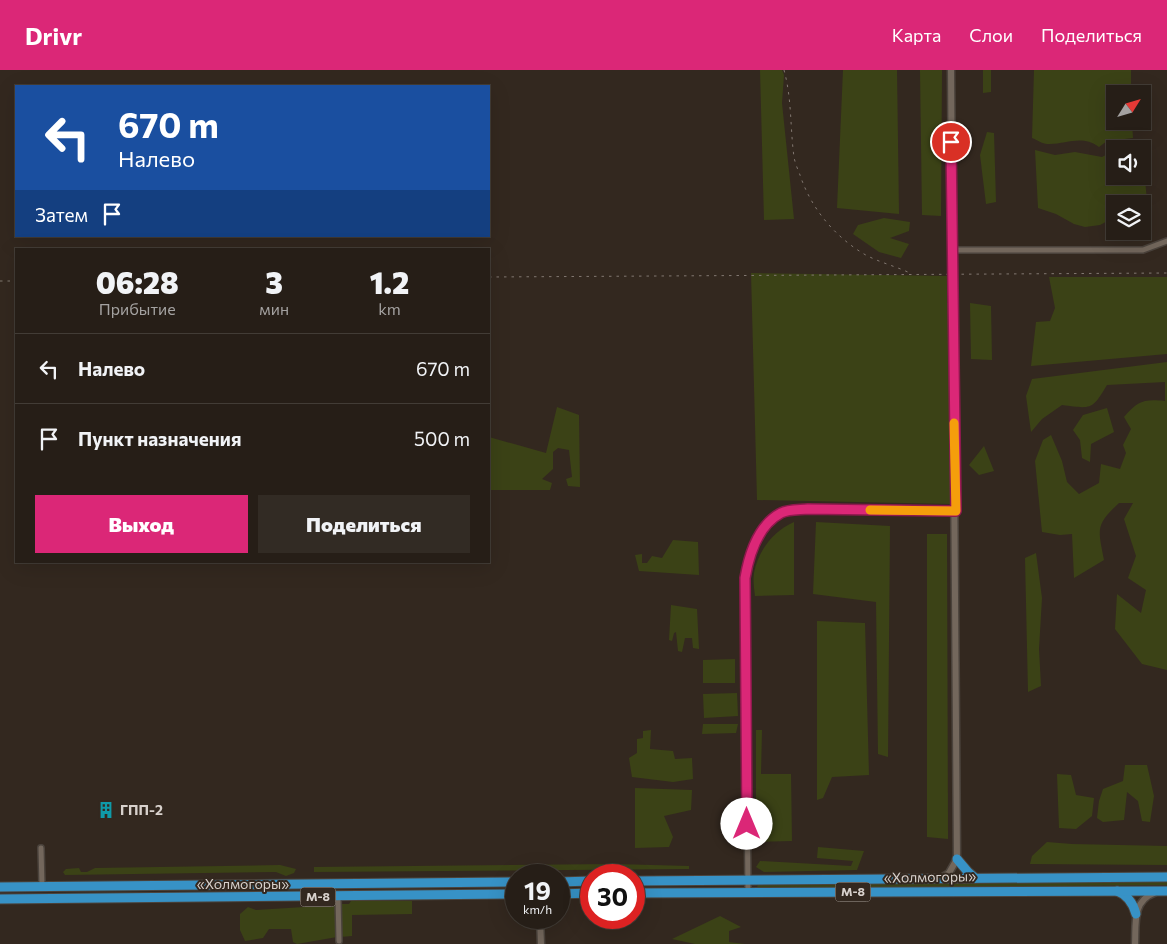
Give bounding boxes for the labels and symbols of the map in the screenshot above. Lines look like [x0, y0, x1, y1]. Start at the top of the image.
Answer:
north arrow [1106, 85, 1151, 130]
pin [930, 121, 972, 163]
position arrow [720, 797, 772, 849]
building icon: ГПП-2 [96, 800, 116, 820]
place label: ГПП-2 [120, 801, 163, 818]
speed limit sign: 30 [580, 864, 645, 929]
street label: «Холмогоры» [884, 867, 976, 886]
street label: «Холмогоры» [197, 875, 289, 892]
road number: М-8 [836, 882, 870, 902]
road number: М-8 [300, 888, 336, 906]

